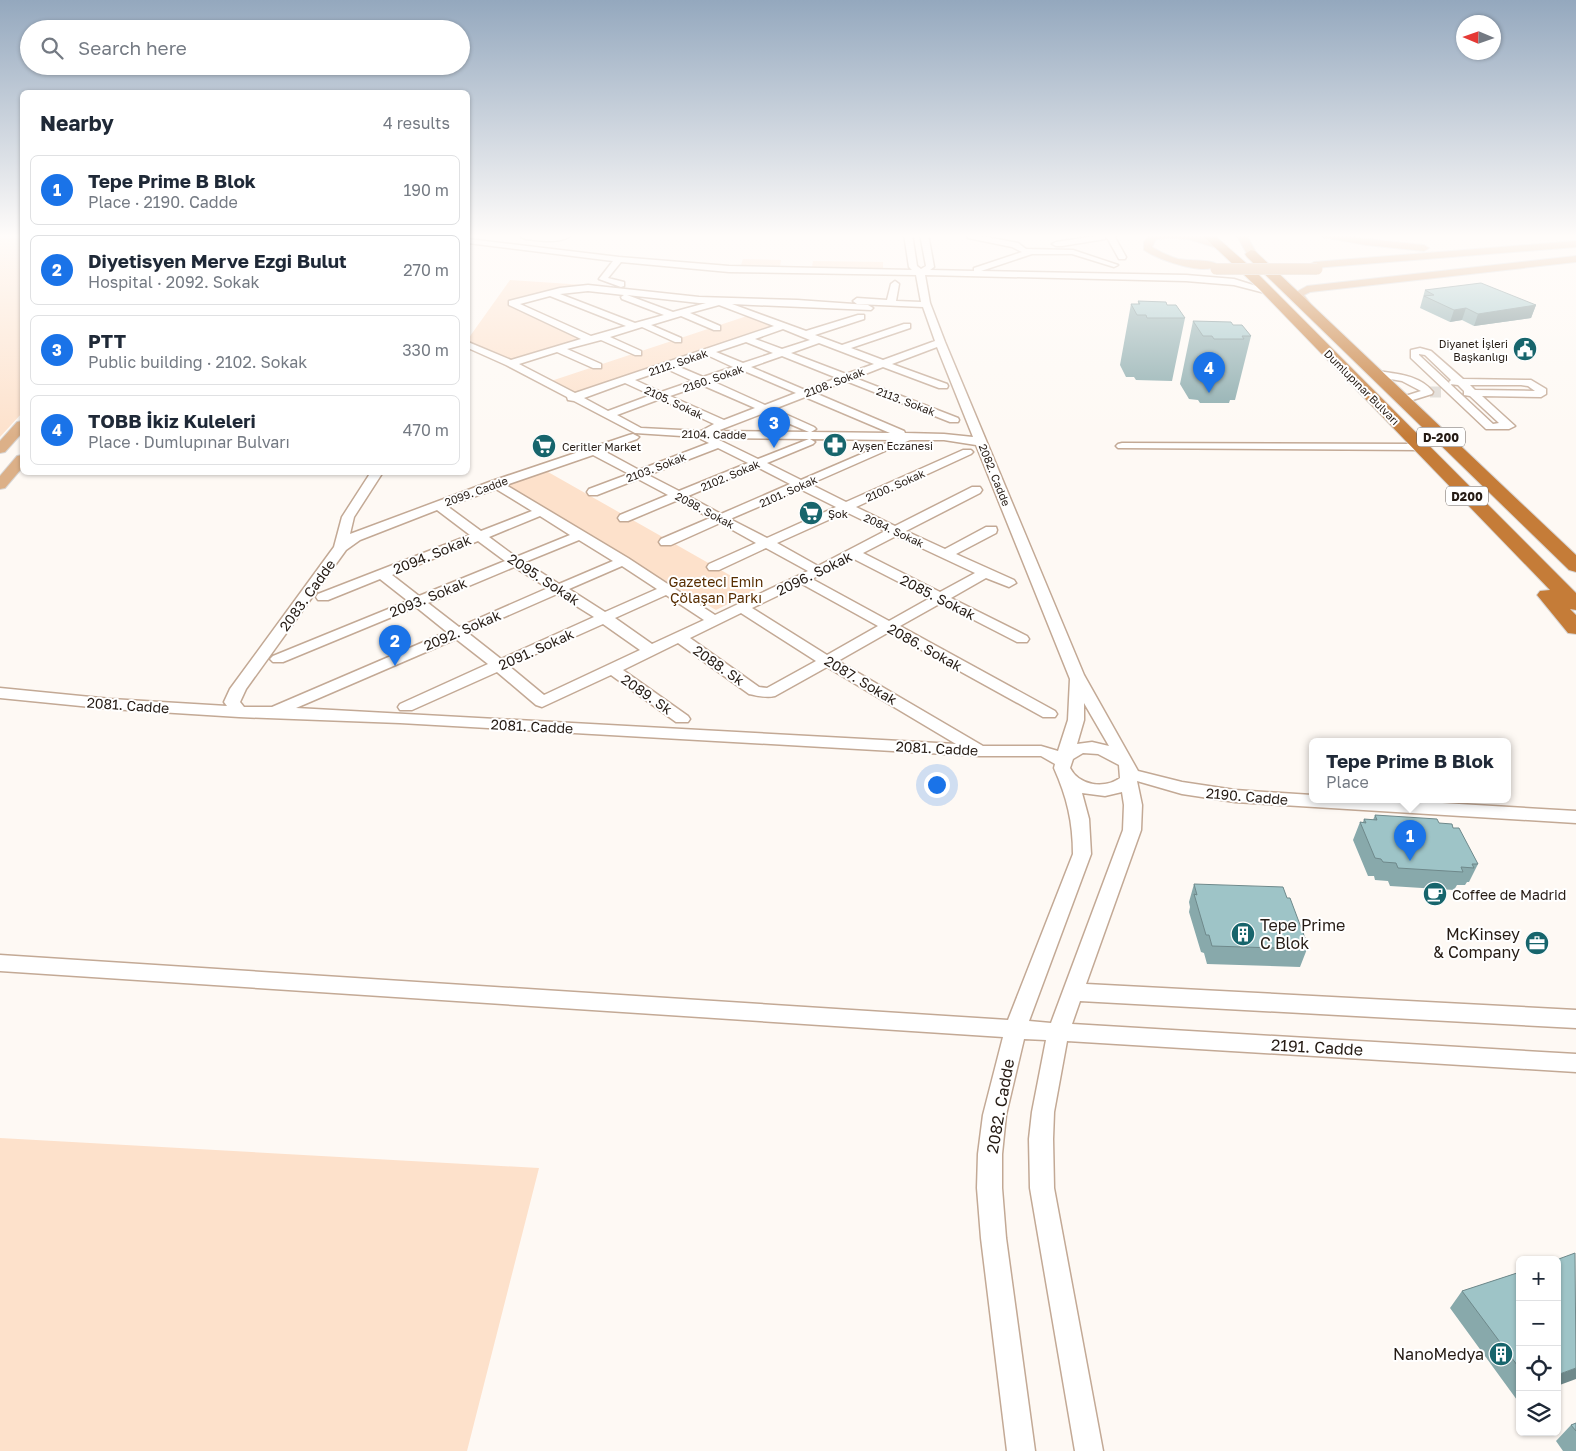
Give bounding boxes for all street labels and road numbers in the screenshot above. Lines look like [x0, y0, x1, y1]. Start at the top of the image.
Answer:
street label: 2112. Sokak [647, 346, 709, 378]
street label: Dumlupınar Bulvarı [1322, 347, 1402, 427]
street label: 2160. Sokak [681, 362, 745, 394]
street label: 2108. Sokak [802, 365, 866, 399]
street label: 2105. Sokak [643, 383, 705, 421]
street label: 2113. Sokak [875, 384, 937, 418]
street label: 2104. Cadde [681, 427, 747, 441]
road number: D-200 [1417, 428, 1465, 447]
street label: 2082. Cadde [977, 442, 1013, 508]
street label: 2103. Sokak [624, 450, 688, 484]
street label: 2102. Sokak [698, 457, 762, 493]
street label: 2100. Sokak [863, 466, 927, 504]
street label: 2101. Sokak [757, 472, 819, 510]
street label: 2099. Cadde [443, 474, 509, 508]
road number: D200 [1446, 486, 1488, 506]
street label: 2098. Sokak [673, 489, 737, 531]
street label: 2084. Sokak [862, 510, 926, 550]
street label: 2094. Sokak [391, 531, 473, 577]
street label: 2096. Sokak [773, 547, 855, 599]
street label: 2095. Sokak [505, 550, 583, 609]
street label: 2083. Cadde [275, 556, 339, 634]
street label: 2085. Sokak [898, 571, 979, 623]
street label: 2093. Sokak [387, 574, 469, 620]
street label: 2092. Sokak [421, 606, 503, 654]
street label: 2086. Sokak [885, 620, 965, 674]
street label: 2091. Sokak [496, 625, 576, 673]
street label: 2088. Sk [690, 641, 748, 689]
street label: 2087. Sokak [822, 652, 900, 708]
street label: 2089. Sk [618, 670, 676, 718]
street label: 2081. Cadde [86, 694, 170, 716]
street label: 2081. Cadde [490, 715, 574, 737]
street label: 2081. Cadde [895, 737, 979, 759]
street label: 2190. Cadde [1205, 784, 1289, 808]
street label: 2191. Cadde [1270, 1035, 1364, 1059]
street label: 2082. Cadde [982, 1057, 1018, 1155]

